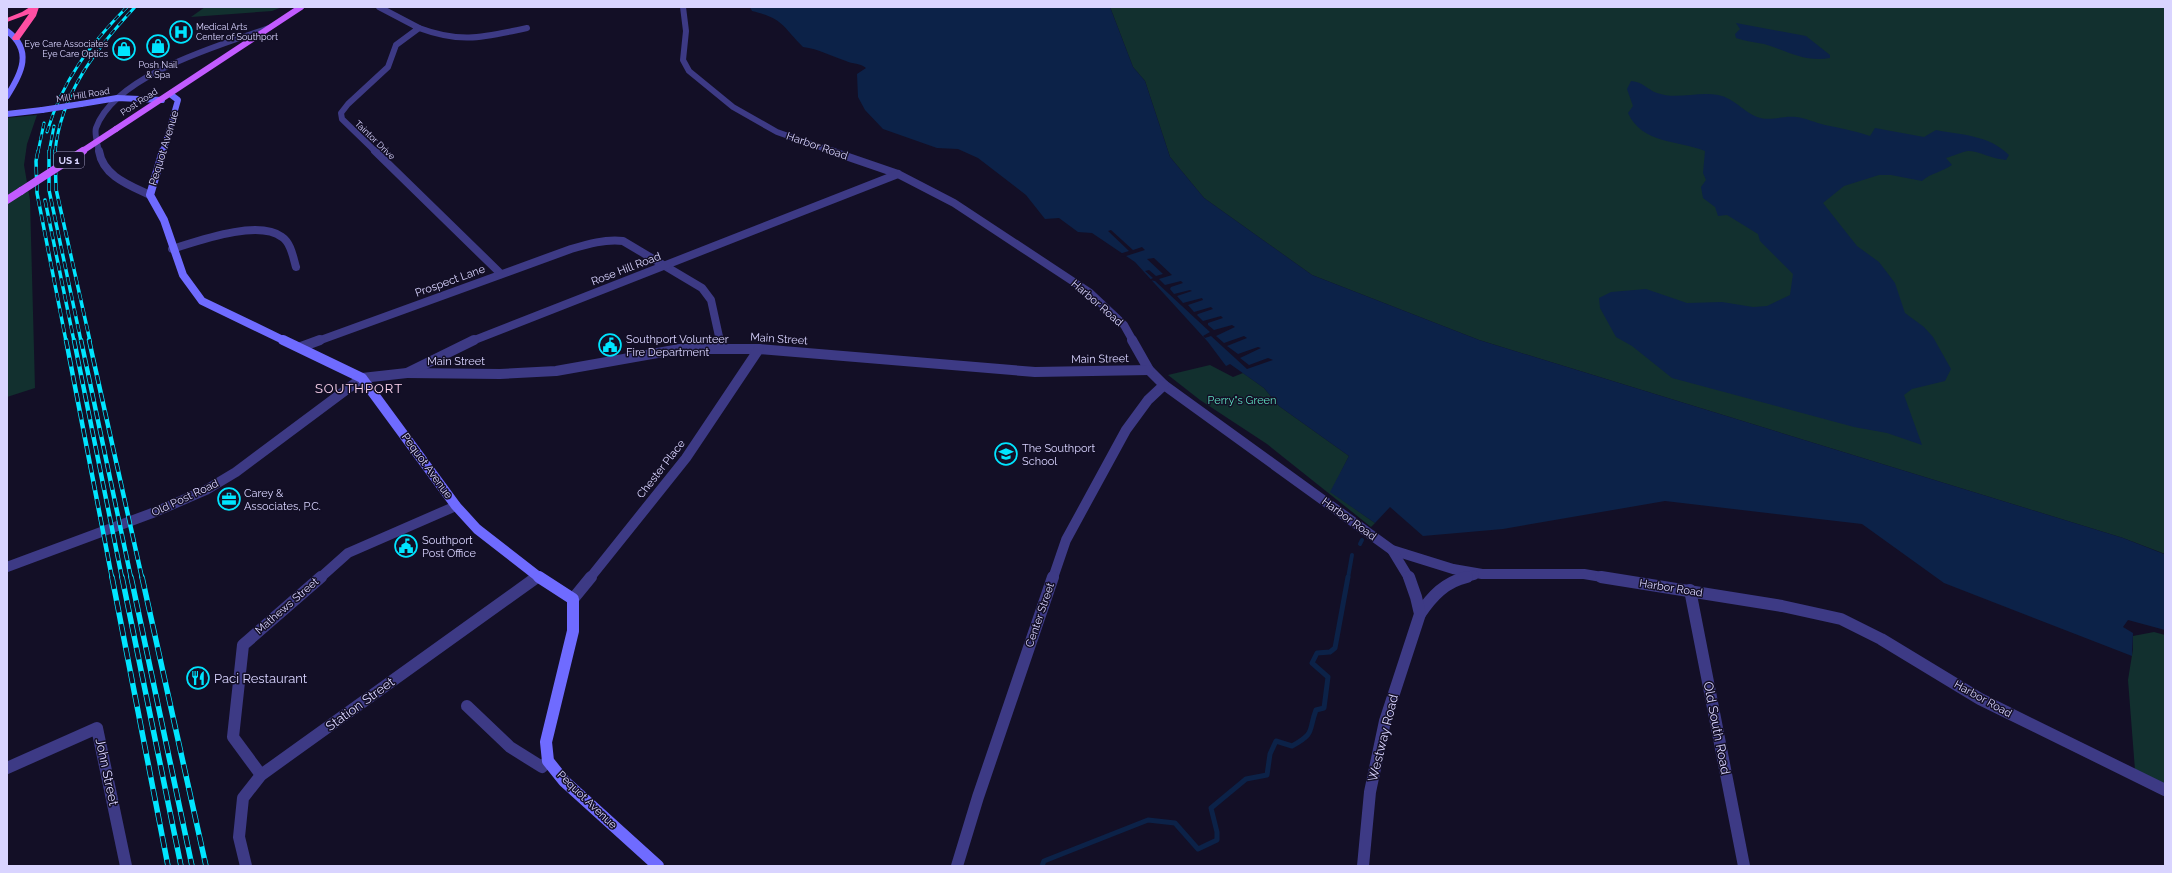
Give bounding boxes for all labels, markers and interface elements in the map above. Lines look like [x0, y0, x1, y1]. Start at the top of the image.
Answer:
hospital icon: Medical Arts Center of Southport [168, 19, 194, 45]
place label: Medical Arts Center of Southport [196, 22, 278, 42]
shop icon: Posh Nail & Spa [145, 33, 171, 59]
shop icon: Eye Care Associates Eye Care Optics [111, 36, 137, 62]
place label: Eye Care Associates Eye Care Optics [25, 39, 109, 59]
place label: Posh Nail & Spa [139, 60, 178, 80]
street label: Mill Hill Road [56, 86, 111, 104]
street label: Post Road [119, 86, 160, 118]
street label: Pequot Avenue [146, 108, 182, 187]
street label: Taintor Drive [353, 118, 398, 162]
street label: Harbor Road [785, 129, 850, 163]
road number: US 1 [54, 152, 84, 168]
street label: Rose Hill Road [589, 250, 663, 288]
street label: Prospect Lane [413, 262, 487, 300]
street label: Harbor Road [1069, 277, 1126, 329]
street label: Main Street [750, 331, 809, 348]
public building icon: Southport Volunteer Fire Department [597, 332, 623, 358]
place label: Southport Volunteer Fire Department [626, 333, 729, 359]
street label: Main Street [1071, 352, 1129, 366]
street label: Main Street [427, 355, 485, 368]
district label: SOUTHPORT [315, 381, 403, 396]
park label: Perry"s Green [1208, 394, 1277, 407]
street label: Pequot Avenue [399, 431, 455, 502]
street label: Chester Place [634, 437, 688, 501]
school or university icon: The Southport School [993, 441, 1019, 467]
place label: The Southport School [1022, 442, 1095, 468]
street label: Old Post Road [149, 477, 221, 519]
office icon: Carey & Associates, P.C. [216, 486, 242, 512]
place label: Carey & Associates, P.C. [244, 487, 321, 513]
street label: Harbor Road [1319, 495, 1379, 543]
public building icon: Southport Post Office [393, 533, 419, 559]
place label: Southport Post Office [422, 534, 476, 560]
street label: Mathews Street [253, 575, 321, 637]
street label: Harbor Road [1638, 577, 1704, 599]
street label: Center Street [1023, 581, 1057, 649]
restaurant icon: Paci Restaurant [185, 665, 211, 691]
place label: Paci Restaurant [214, 671, 308, 686]
street label: Station Street [323, 674, 398, 734]
street label: Harbor Road [1952, 678, 2014, 720]
street label: Old South Road [1701, 680, 1733, 776]
street label: Westway Road [1365, 693, 1401, 783]
street label: John Street [93, 737, 122, 808]
street label: Pequot Avenue [555, 768, 620, 832]

